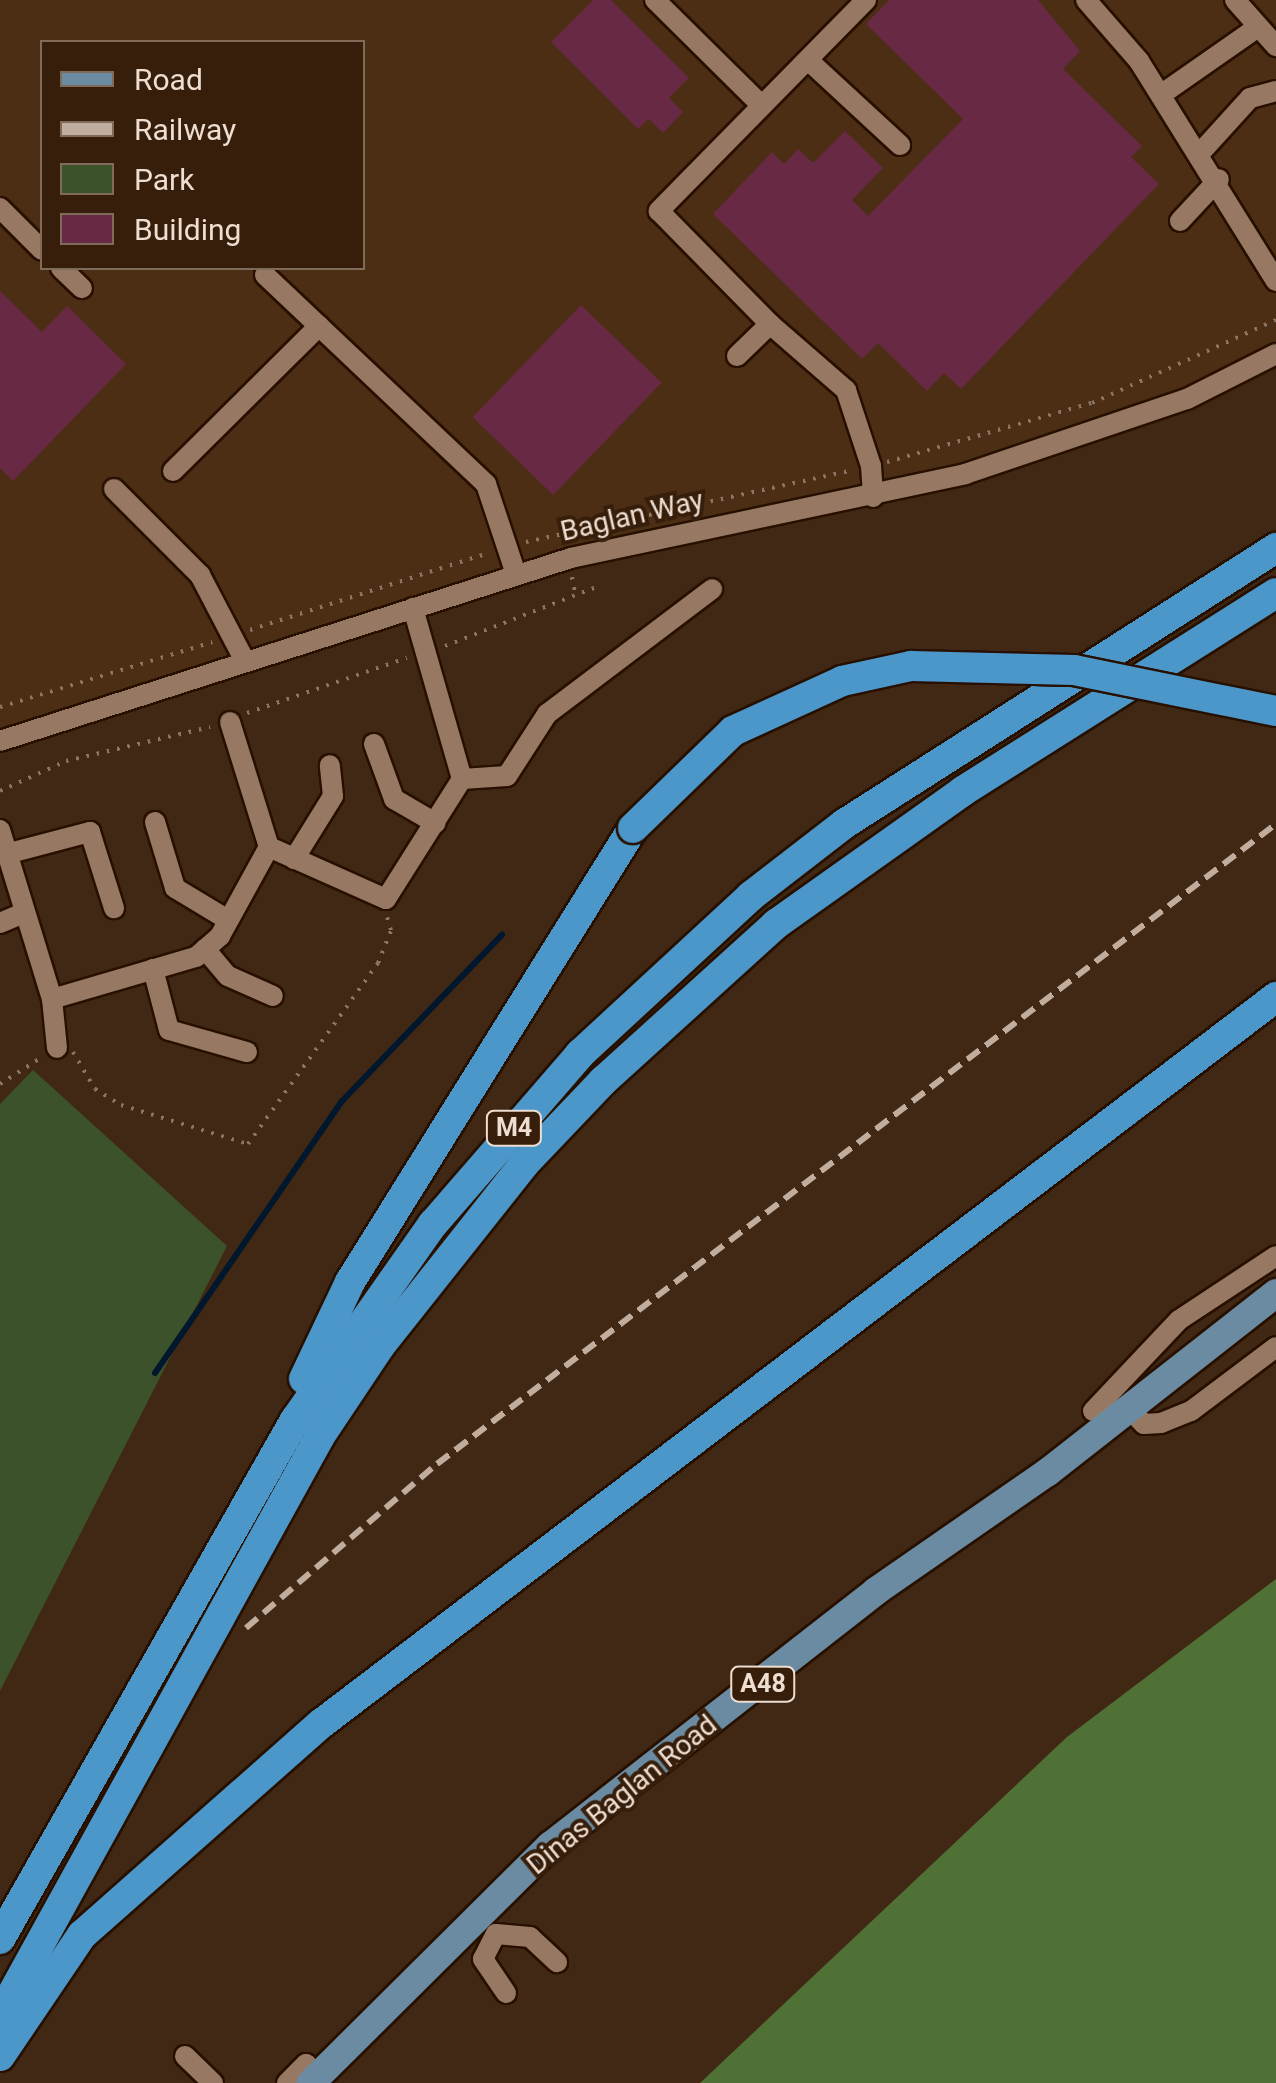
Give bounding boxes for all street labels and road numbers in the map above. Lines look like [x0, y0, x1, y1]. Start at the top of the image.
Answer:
street label: Baglan Way [557, 483, 707, 549]
road number: M4 [484, 1108, 544, 1148]
road number: A48 [728, 1664, 798, 1704]
street label: Dinas Baglan Road [520, 1708, 724, 1882]

